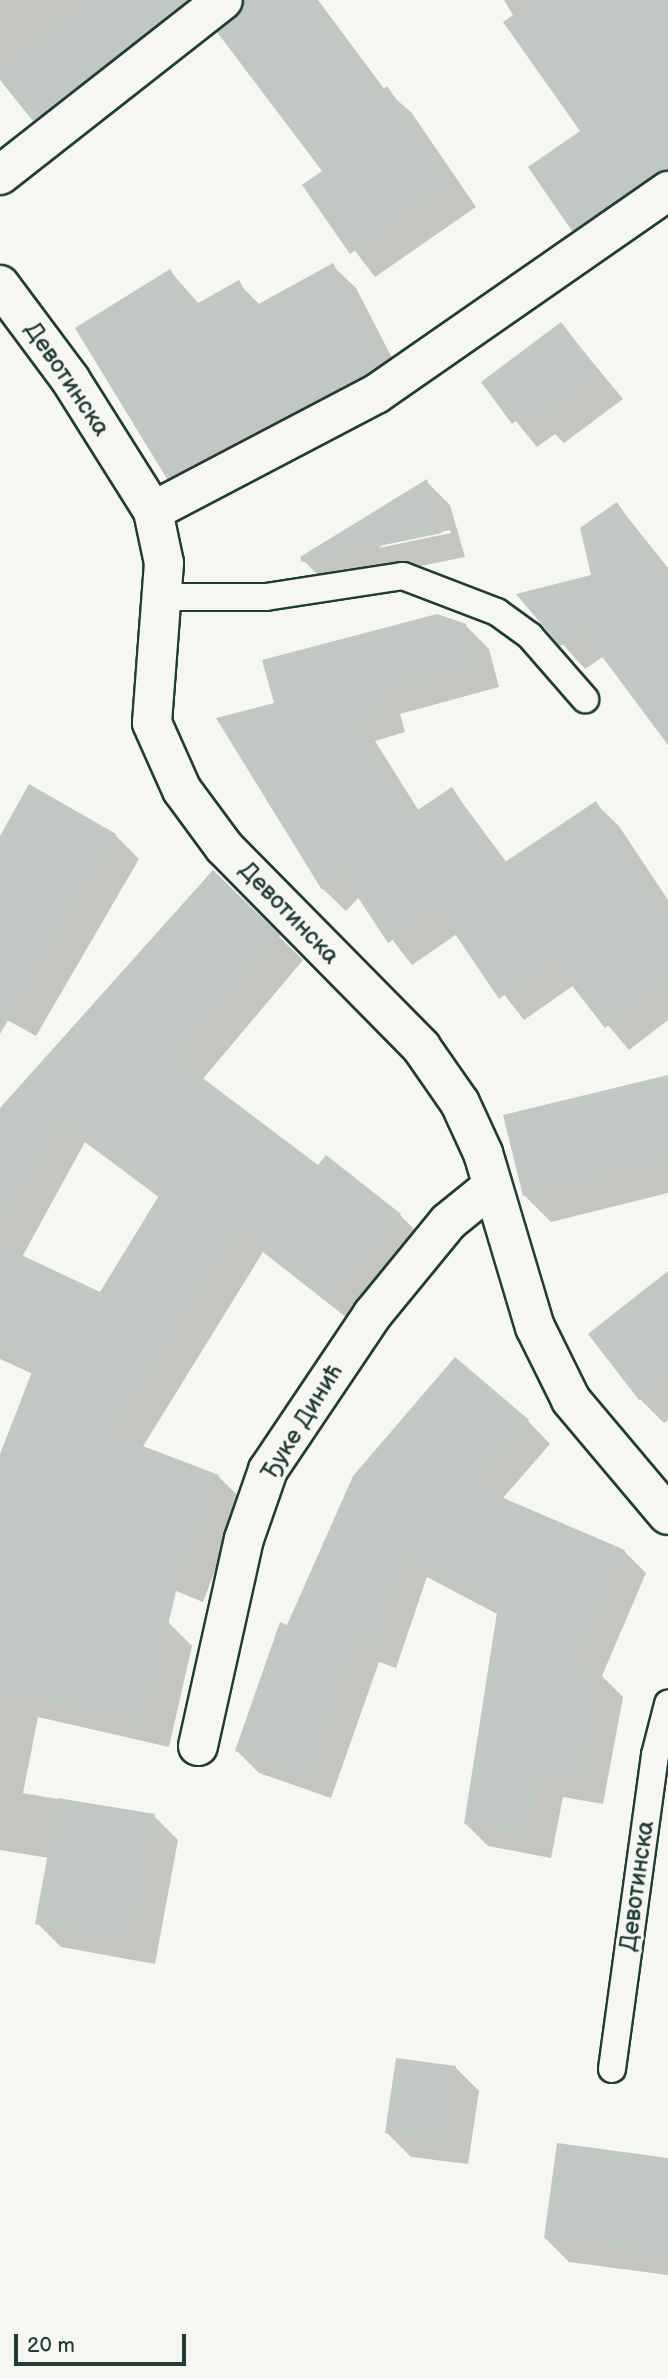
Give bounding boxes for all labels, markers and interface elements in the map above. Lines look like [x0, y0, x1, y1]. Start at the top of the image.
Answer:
street label: Девотинска [18, 316, 116, 442]
street label: Девотинска [233, 856, 345, 970]
street label: Ђуке Динић [255, 1359, 349, 1485]
street label: Девотинска [614, 1819, 660, 1953]
scale bar [18, 2320, 189, 2364]
text: 20 m [27, 2333, 75, 2358]

